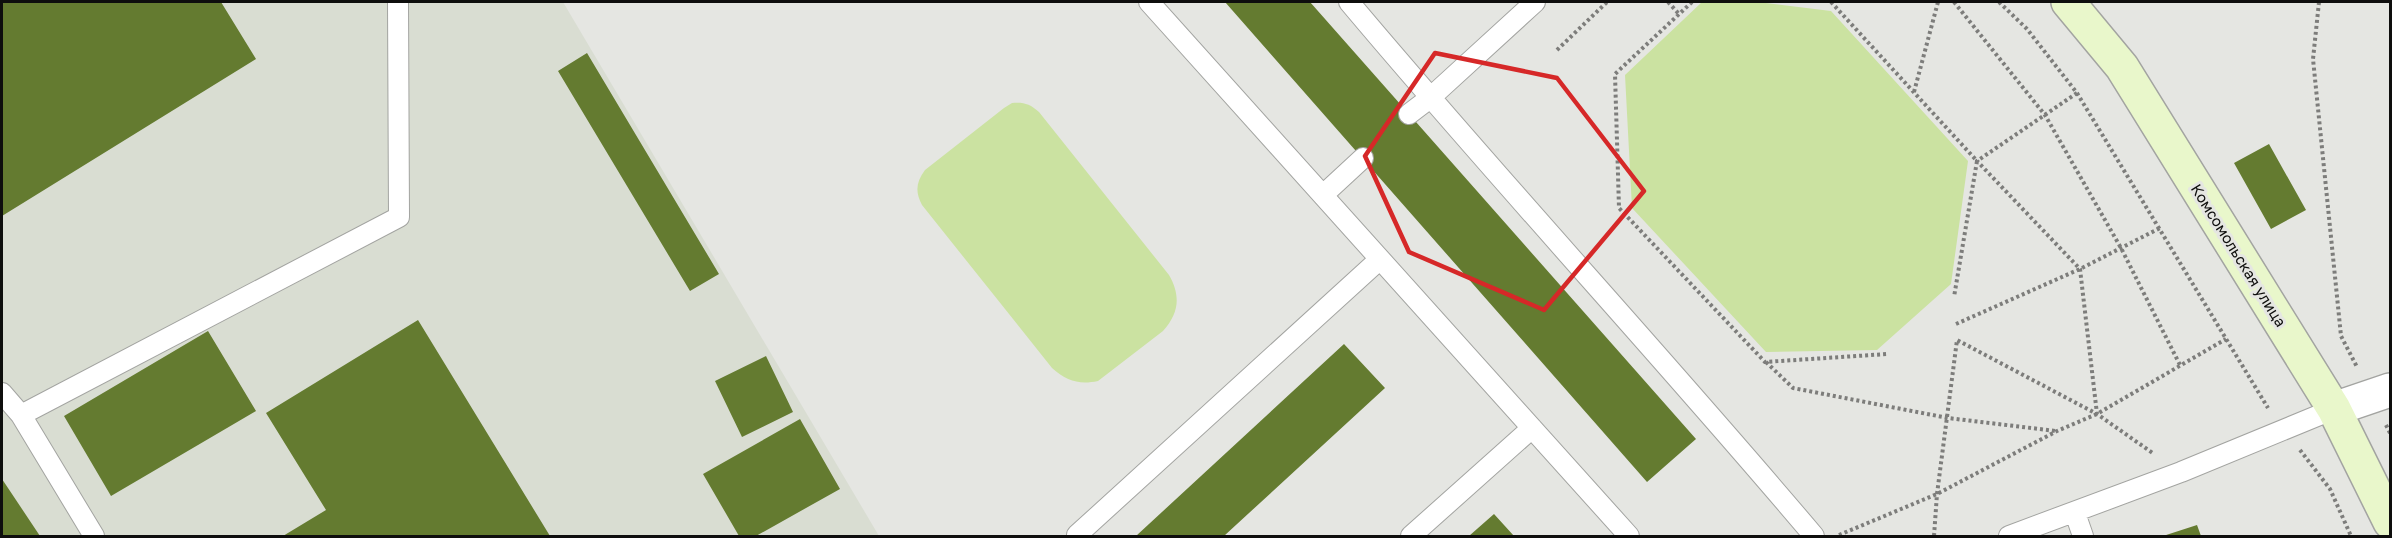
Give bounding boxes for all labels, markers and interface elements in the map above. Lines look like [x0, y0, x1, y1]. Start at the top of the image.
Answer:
street label: Комсомольская улица [2188, 180, 2290, 330]

